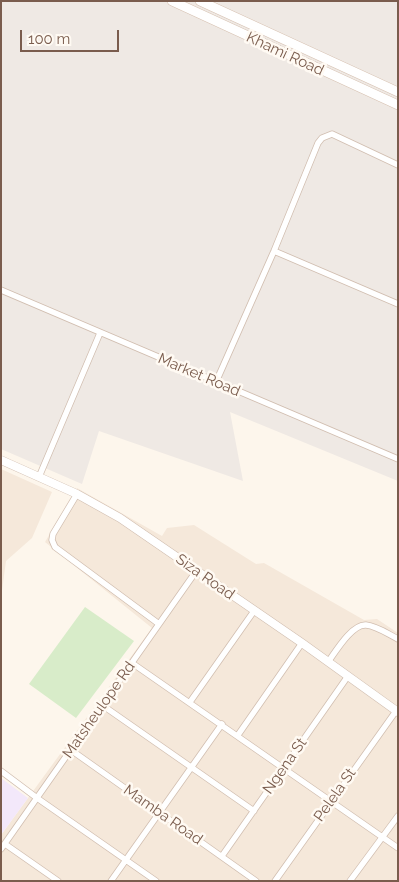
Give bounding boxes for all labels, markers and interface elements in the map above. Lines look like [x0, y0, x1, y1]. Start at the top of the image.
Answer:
scale bar [22, 20, 121, 52]
street label: Khami Road [243, 28, 327, 80]
text: 100 m [28, 30, 70, 48]
street label: Market Road [155, 350, 243, 400]
street label: Siza Road [172, 550, 238, 604]
street label: Matsheulope Rd [59, 658, 139, 762]
street label: Ngena St [259, 735, 311, 797]
street label: Pelela St [310, 765, 360, 825]
street label: Mamba Road [120, 781, 206, 849]

